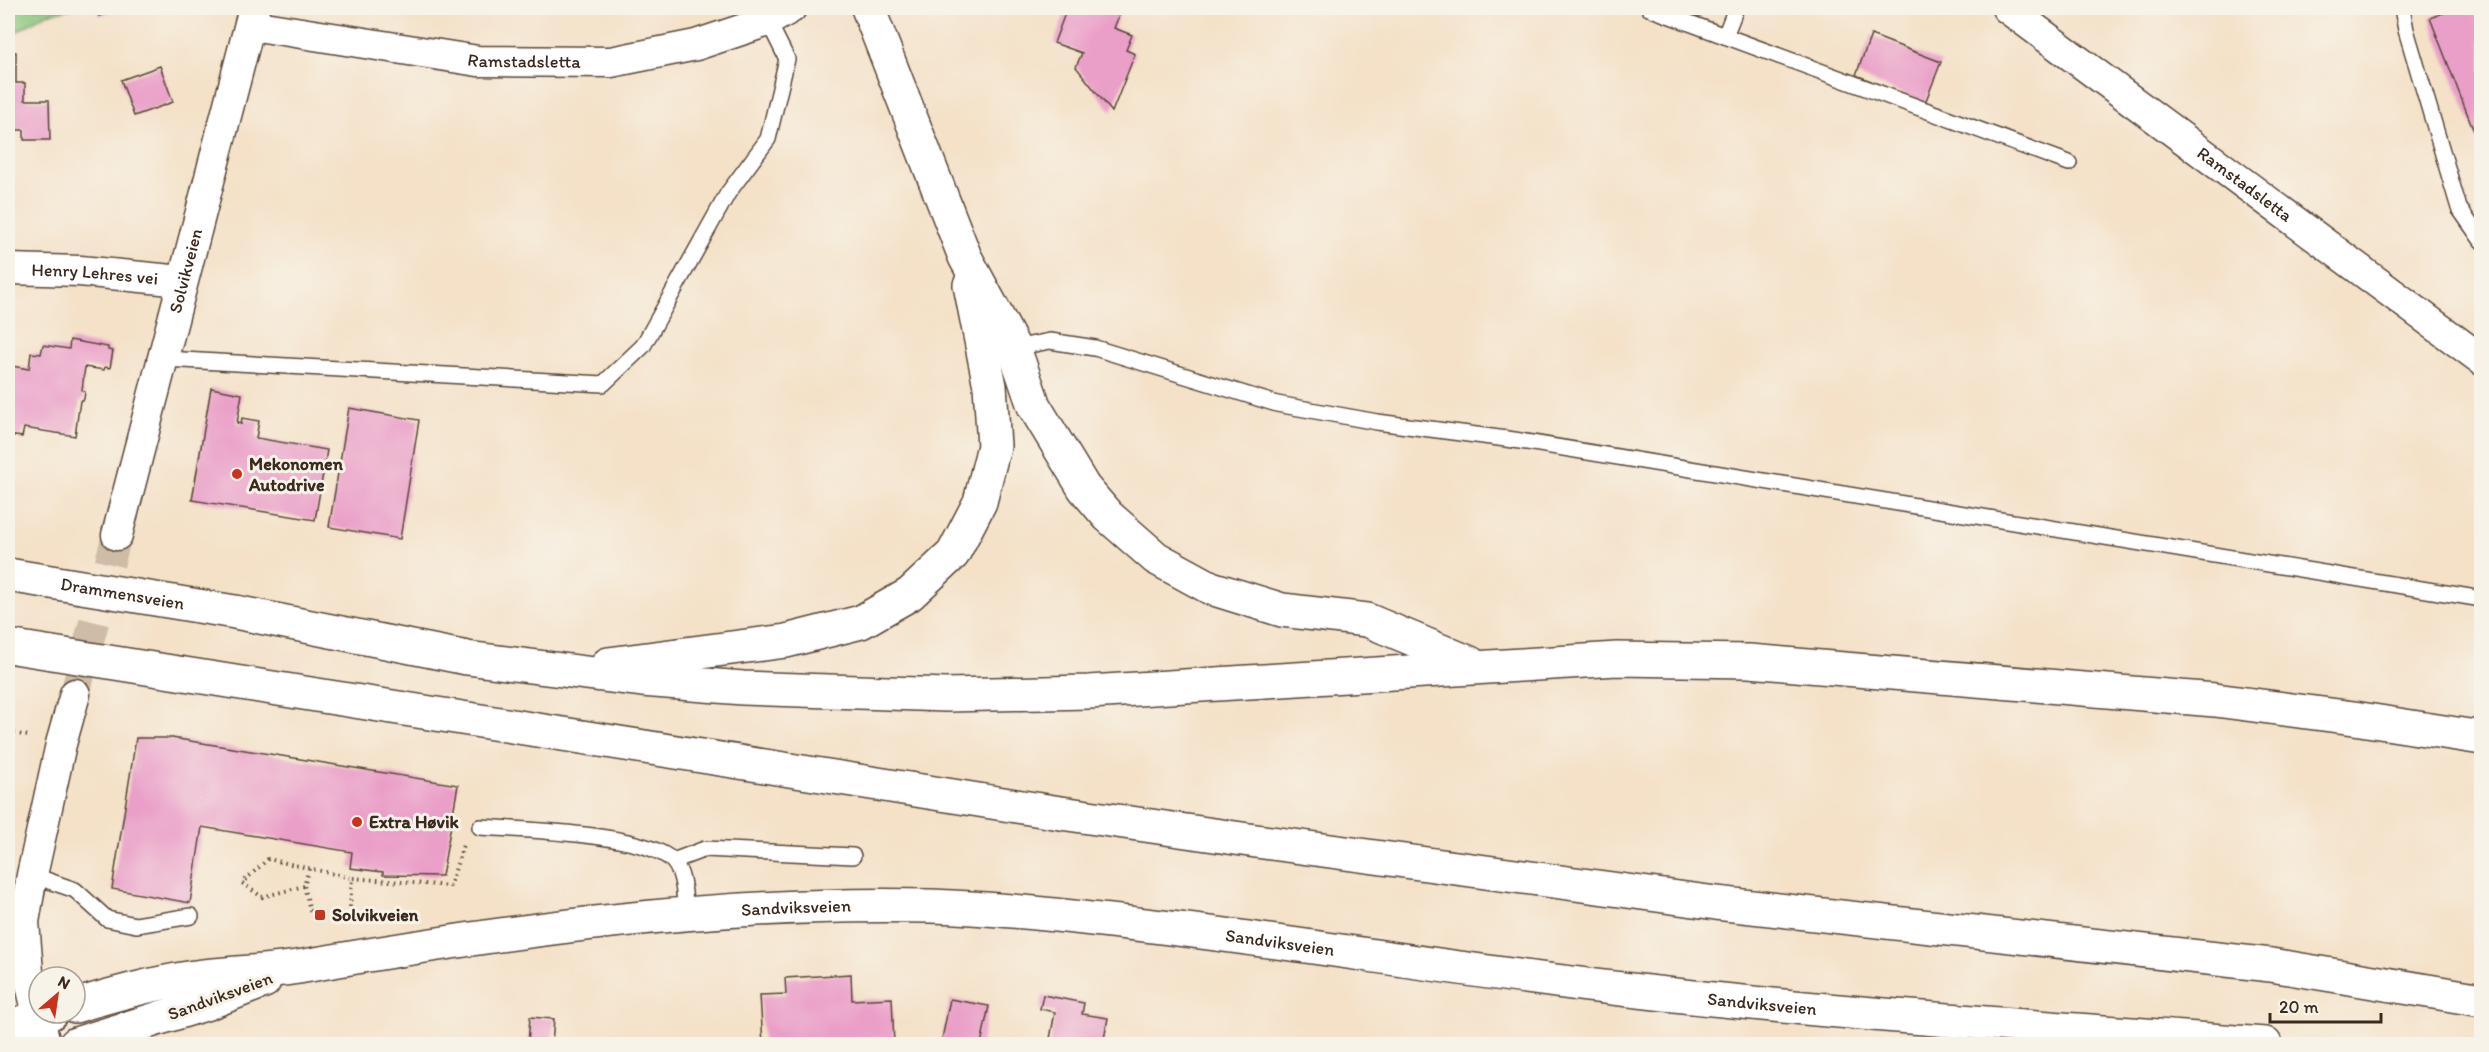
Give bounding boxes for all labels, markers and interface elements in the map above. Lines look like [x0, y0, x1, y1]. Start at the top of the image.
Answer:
street label: Ramstadsletta [466, 49, 581, 73]
street label: Ramstadsletta [2193, 142, 2297, 227]
street label: Solvikveien [164, 226, 207, 315]
street label: Henry Lehres vei [31, 259, 159, 290]
place label: Mekonomen Autodrive [248, 453, 344, 496]
marker: Mekonomen Autodrive [230, 467, 244, 481]
street label: Drammensveien [59, 573, 186, 615]
place label: Extra Høvik [369, 811, 460, 833]
marker: Extra Høvik [350, 815, 364, 829]
street label: Sandviksveien [740, 895, 851, 921]
place label: Solvikveien [332, 904, 419, 926]
marker: Solvikveien [313, 908, 327, 922]
street label: Sandviksveien [1224, 924, 1336, 961]
north arrow [27, 965, 87, 1025]
street label: Sandviksveien [165, 967, 275, 1025]
text: N [55, 971, 73, 993]
scale bar [2270, 986, 2381, 1024]
street label: Sandviksveien [1706, 988, 1818, 1020]
text: 20 m [2279, 996, 2319, 1018]

